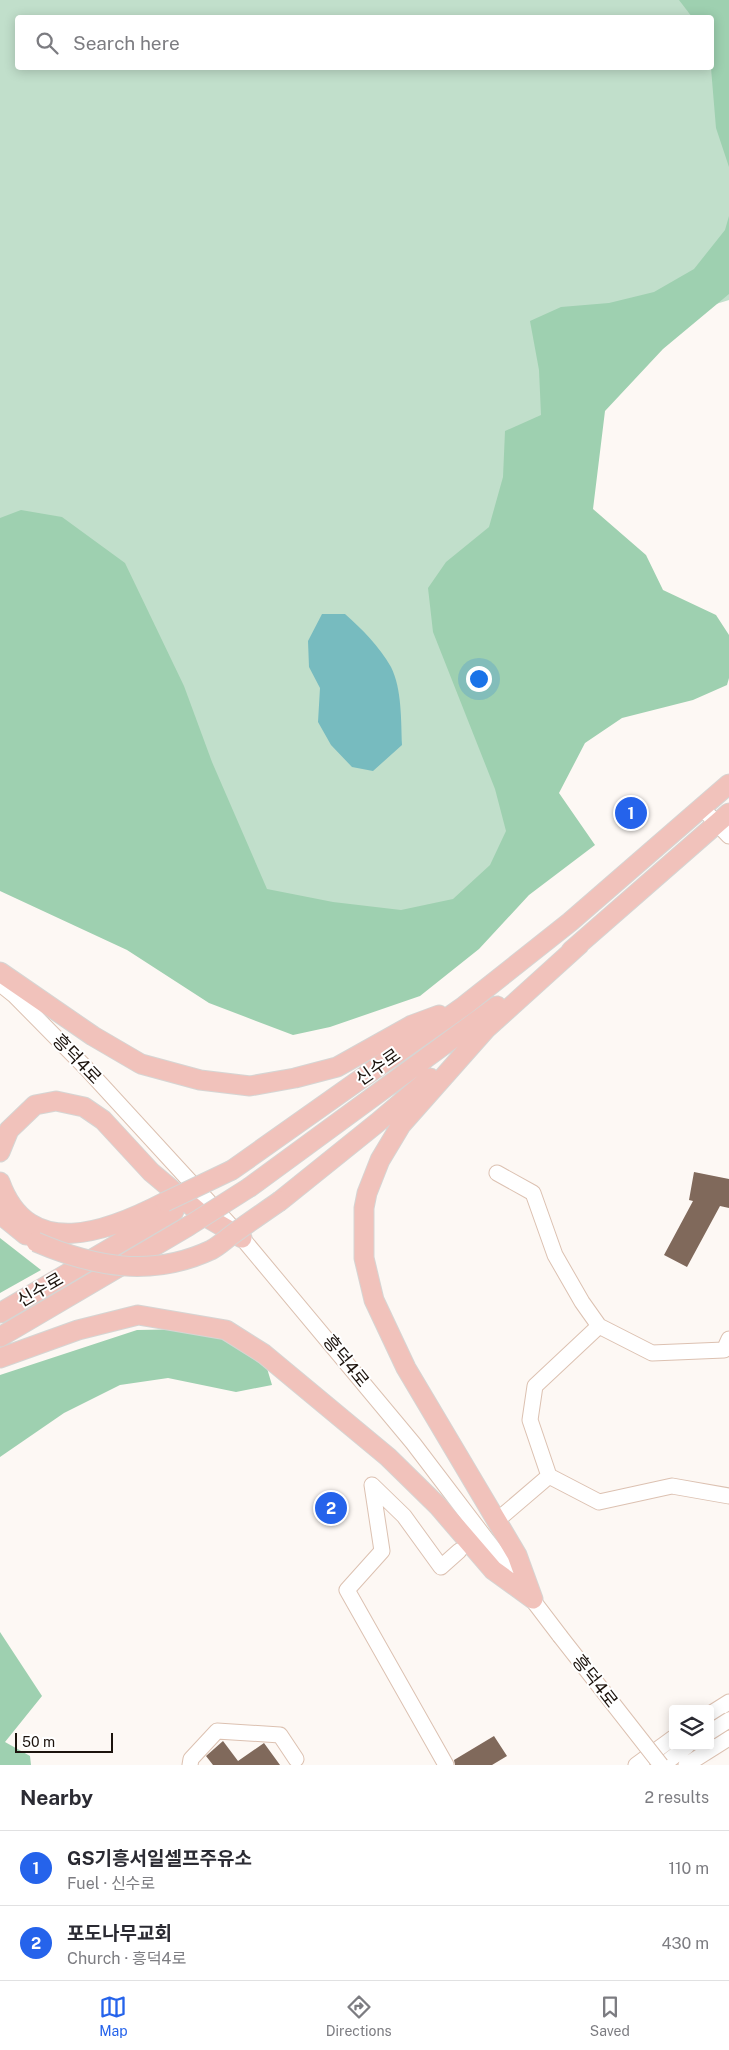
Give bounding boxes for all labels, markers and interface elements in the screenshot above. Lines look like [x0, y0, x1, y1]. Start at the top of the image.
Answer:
search box [15, 15, 714, 70]
icon: search [33, 29, 61, 57]
text: Search here [73, 32, 180, 54]
your location [466, 666, 492, 692]
pin: 1 [615, 794, 647, 832]
street label: 흥덕4로 [49, 1029, 106, 1088]
street label: 신수로 [351, 1044, 404, 1089]
street label: 신수로 [13, 1268, 67, 1311]
street label: 흥덕4로 [319, 1330, 374, 1391]
pin: 2 [315, 1489, 347, 1527]
street label: 흥덕4로 [568, 1650, 622, 1711]
map controls [669, 1705, 714, 1750]
button: layers [669, 1705, 714, 1750]
scale bar [15, 1730, 112, 1753]
text: 50 m [22, 1734, 55, 1750]
text: Nearby [20, 1785, 93, 1810]
text: 2 results [644, 1788, 709, 1807]
text: GS기흥서일셀프주유소 [67, 1847, 252, 1869]
text: 1 [33, 1859, 39, 1878]
text: 110 m [668, 1859, 709, 1878]
text: Fuel · 신수로 [67, 1874, 155, 1893]
text: 포도나무교회 [67, 1922, 172, 1944]
text: 2 [31, 1934, 41, 1953]
text: 430 m [661, 1934, 709, 1953]
text: Church · 흥덕4로 [67, 1949, 186, 1968]
tab: Map [99, 1993, 128, 2039]
tab: Directions [326, 1993, 392, 2039]
tab: Saved [590, 1993, 630, 2039]

